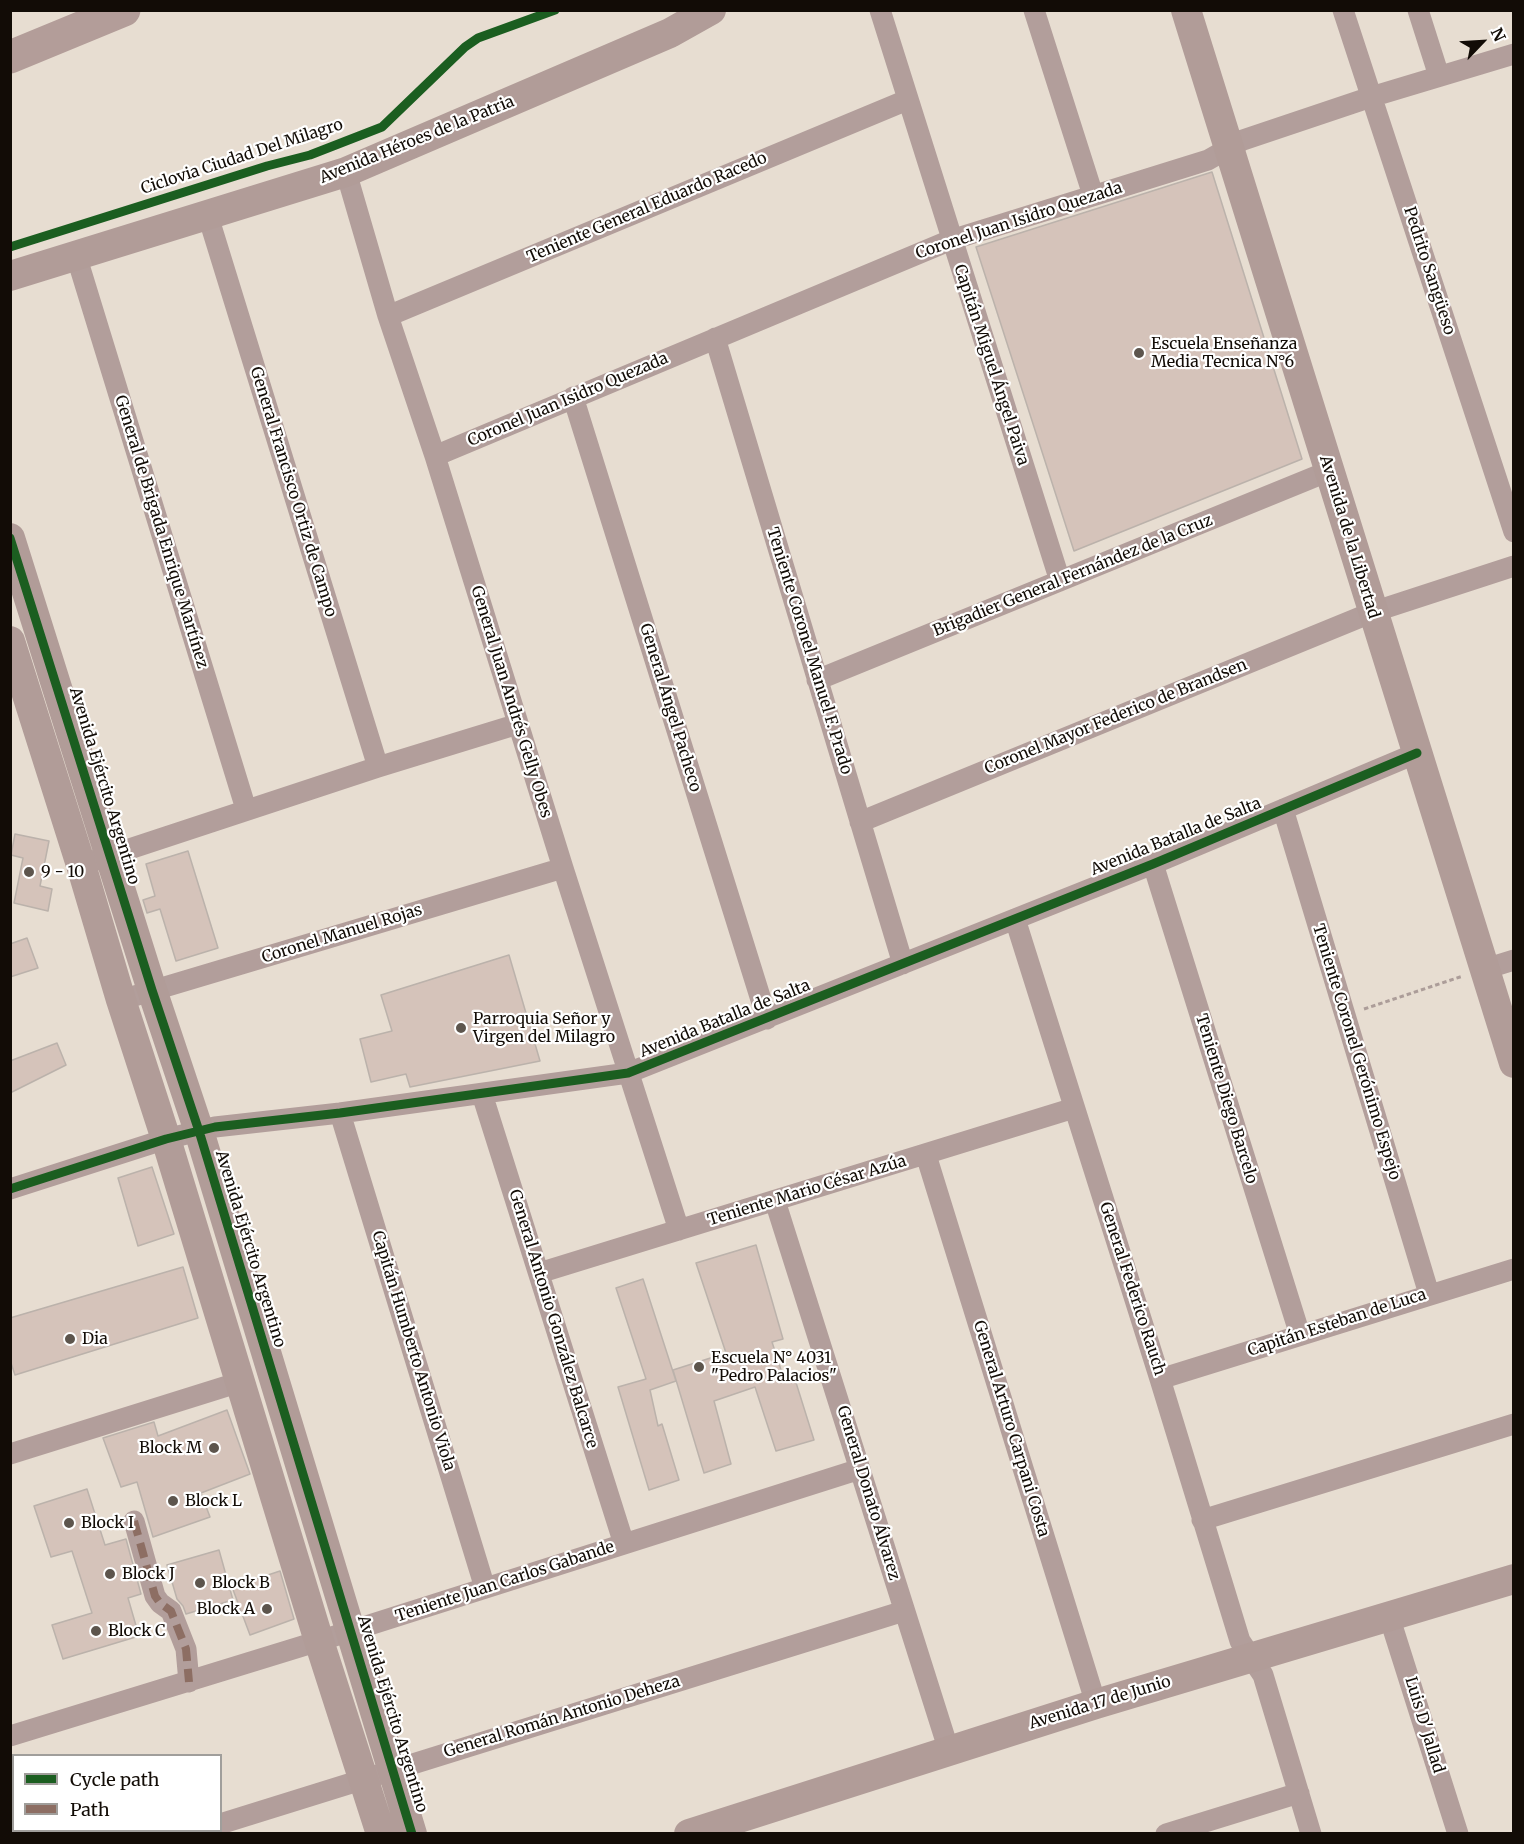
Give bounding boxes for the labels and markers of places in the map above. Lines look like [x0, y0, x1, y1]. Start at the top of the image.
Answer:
place label: Escuela Enseñanza Media Tecnica N°6 [1151, 334, 1297, 372]
marker: Escuela Enseñanza Media Tecnica N°6 [1132, 346, 1146, 360]
place label: 9 - 10 [41, 862, 84, 882]
marker: 9 - 10 [22, 865, 36, 879]
place label: Parroquia Señor y Virgen del Milagro [473, 1009, 615, 1047]
marker: Parroquia Señor y Virgen del Milagro [454, 1021, 468, 1035]
place label: Dia [82, 1329, 108, 1349]
marker: Dia [63, 1332, 77, 1346]
place label: Escuela N° 4031 "Pedro Palacios" [711, 1348, 837, 1386]
marker: Escuela N° 4031 "Pedro Palacios" [692, 1360, 706, 1374]
place label: Block M [139, 1438, 202, 1458]
marker: Block M [207, 1441, 221, 1455]
place label: Block L [185, 1491, 242, 1511]
marker: Block L [166, 1494, 180, 1508]
place label: Block I [81, 1513, 134, 1533]
marker: Block I [62, 1516, 76, 1530]
place label: Block J [122, 1564, 175, 1584]
marker: Block J [103, 1567, 117, 1581]
place label: Block B [212, 1573, 270, 1593]
marker: Block B [193, 1576, 207, 1590]
place label: Block A [197, 1599, 255, 1619]
marker: Block A [260, 1602, 274, 1616]
place label: Block C [108, 1621, 166, 1641]
marker: Block C [89, 1624, 103, 1638]

